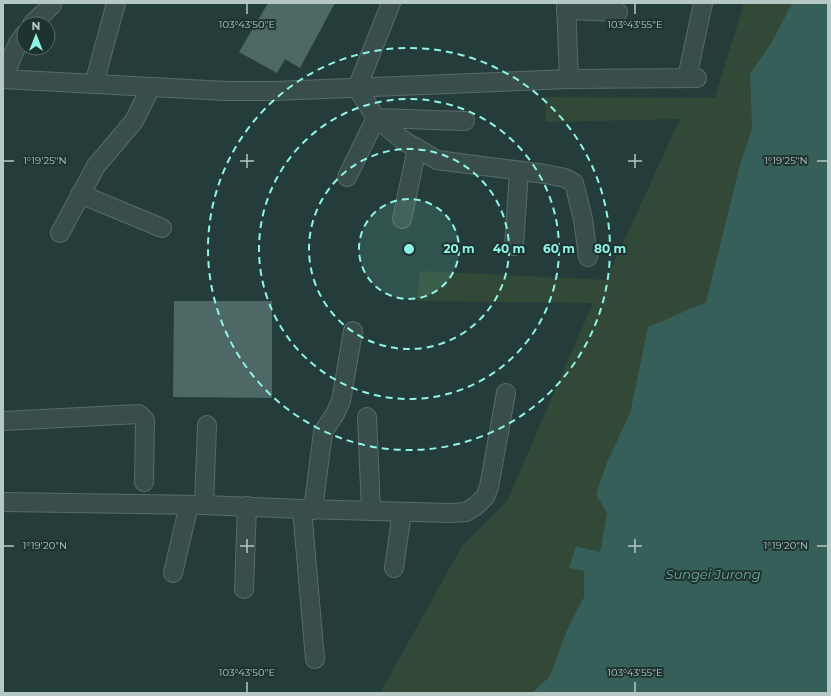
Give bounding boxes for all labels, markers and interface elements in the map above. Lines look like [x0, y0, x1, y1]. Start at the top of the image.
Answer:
north arrow [16, 16, 56, 56]
text: 103°43'50"E [219, 18, 275, 31]
text: 103°43'55"E [607, 18, 663, 31]
text: N [32, 19, 40, 33]
text: 1°19'25"N [23, 154, 67, 167]
text: 1°19'25"N [764, 154, 808, 167]
text: 20 m [443, 241, 475, 256]
text: 40 m [493, 241, 525, 256]
text: 60 m [543, 241, 575, 256]
text: 80 m [594, 241, 626, 256]
centre of rings [402, 242, 416, 256]
text: 1°19'20"N [23, 539, 67, 552]
text: 1°19'20"N [764, 539, 808, 552]
water label: Sungei Jurong [665, 566, 761, 582]
text: 103°43'50"E [219, 666, 275, 679]
text: 103°43'55"E [607, 666, 663, 679]

